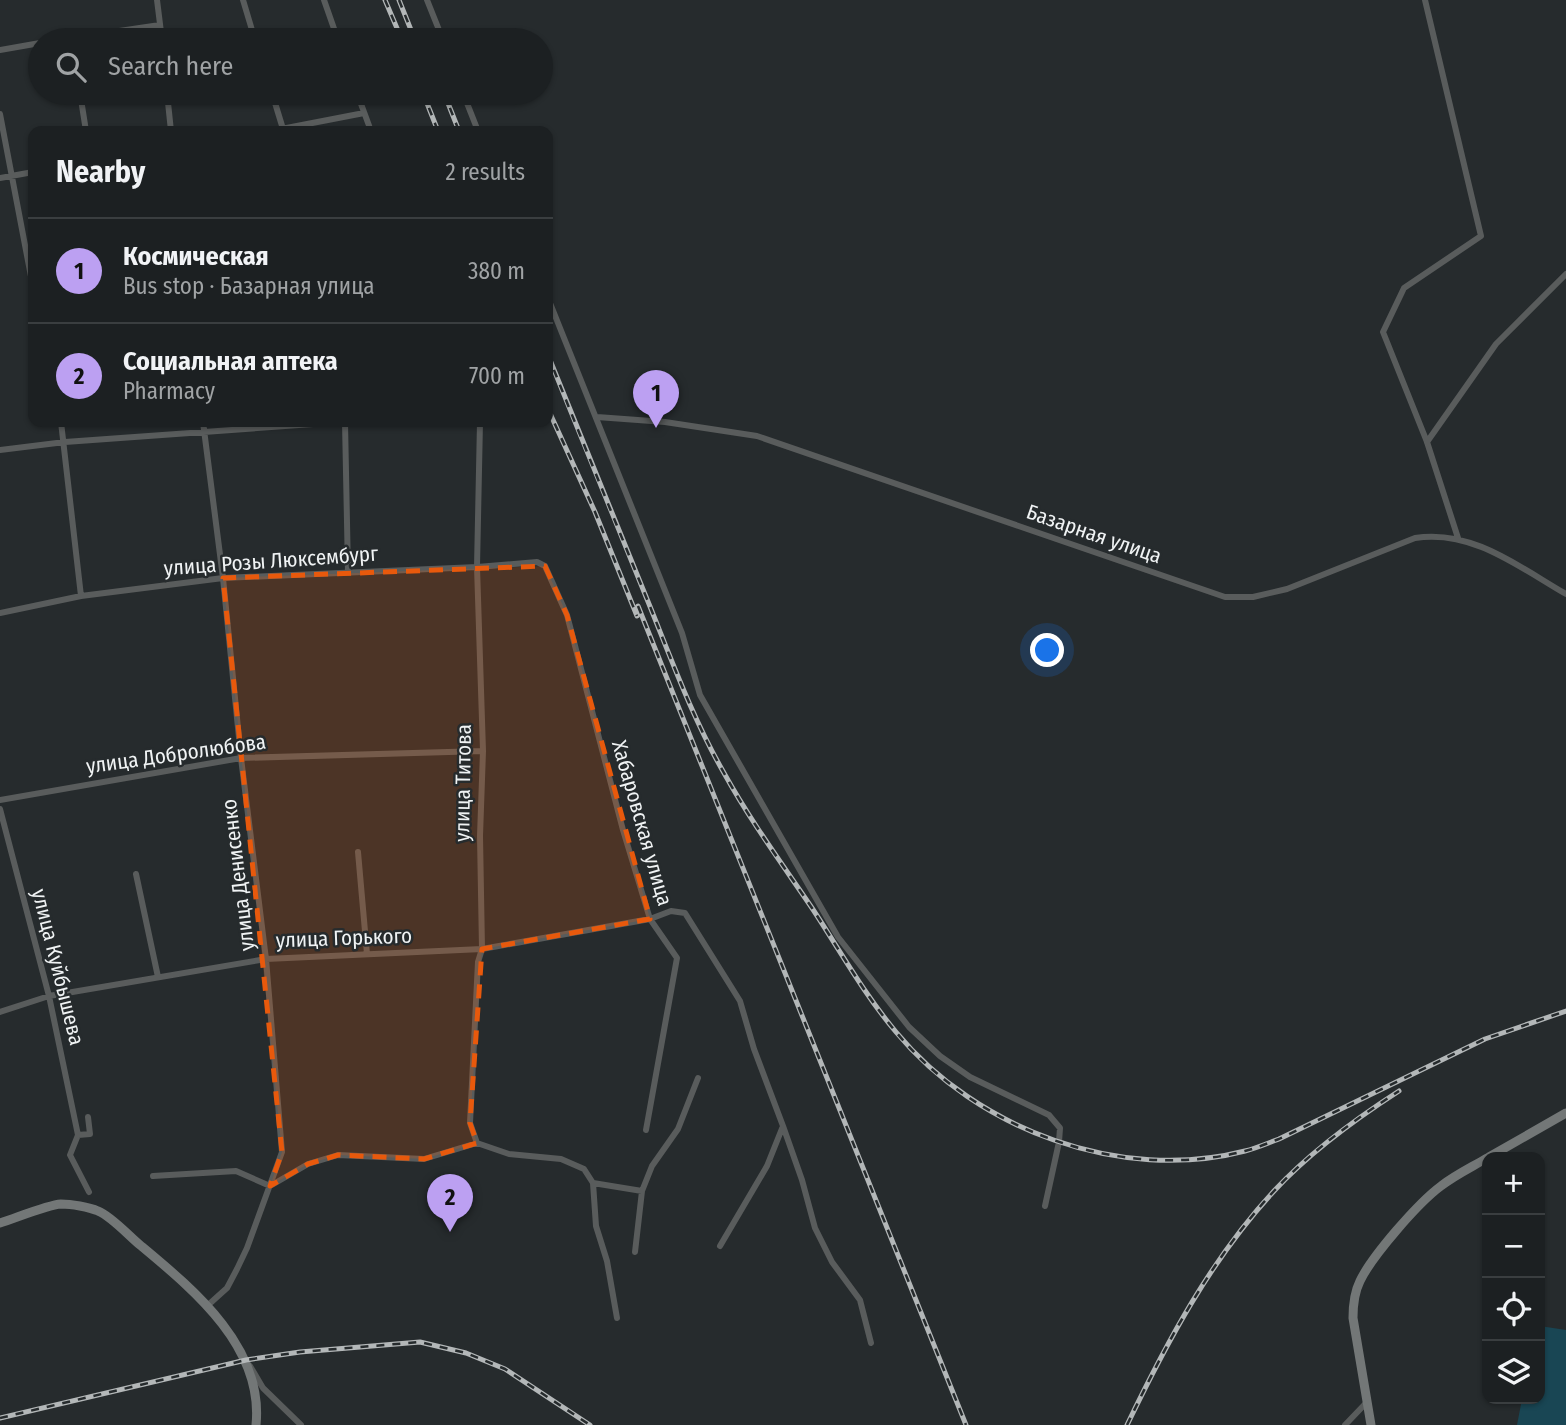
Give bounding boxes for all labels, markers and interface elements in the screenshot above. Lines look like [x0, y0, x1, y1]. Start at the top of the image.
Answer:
search box [28, 28, 553, 105]
icon: search [52, 48, 90, 86]
text: Search here [108, 51, 233, 82]
text: Nearby [56, 154, 145, 190]
text: 2 results [445, 158, 525, 186]
text: Космическая [123, 241, 269, 272]
text: 1 [74, 257, 84, 285]
text: 380 m [468, 257, 525, 285]
text: Bus stop · Базарная улица [123, 272, 375, 300]
text: Социальная аптека [123, 346, 338, 377]
text: 2 [74, 362, 84, 390]
text: 700 m [469, 362, 525, 390]
pin: 1 [633, 370, 679, 428]
text: Pharmacy [123, 377, 215, 405]
street label: Базарная улица [1023, 499, 1165, 569]
street label: улица Розы Люксембург [163, 540, 380, 581]
your location [1030, 633, 1064, 667]
street label: улица Титова [449, 724, 477, 842]
street label: улица Добролюбова [84, 728, 268, 780]
street label: Хабаровская улица [606, 737, 678, 909]
street label: улица Денисенко [216, 798, 260, 952]
street label: улица Куйбышева [26, 886, 90, 1048]
street label: улица Горького [275, 923, 413, 953]
map controls [1482, 1152, 1545, 1404]
button: + [1482, 1152, 1545, 1215]
pin: 2 [427, 1174, 473, 1232]
button: − [1482, 1215, 1545, 1278]
button: locate [1482, 1278, 1545, 1341]
button: layers [1482, 1341, 1545, 1404]

